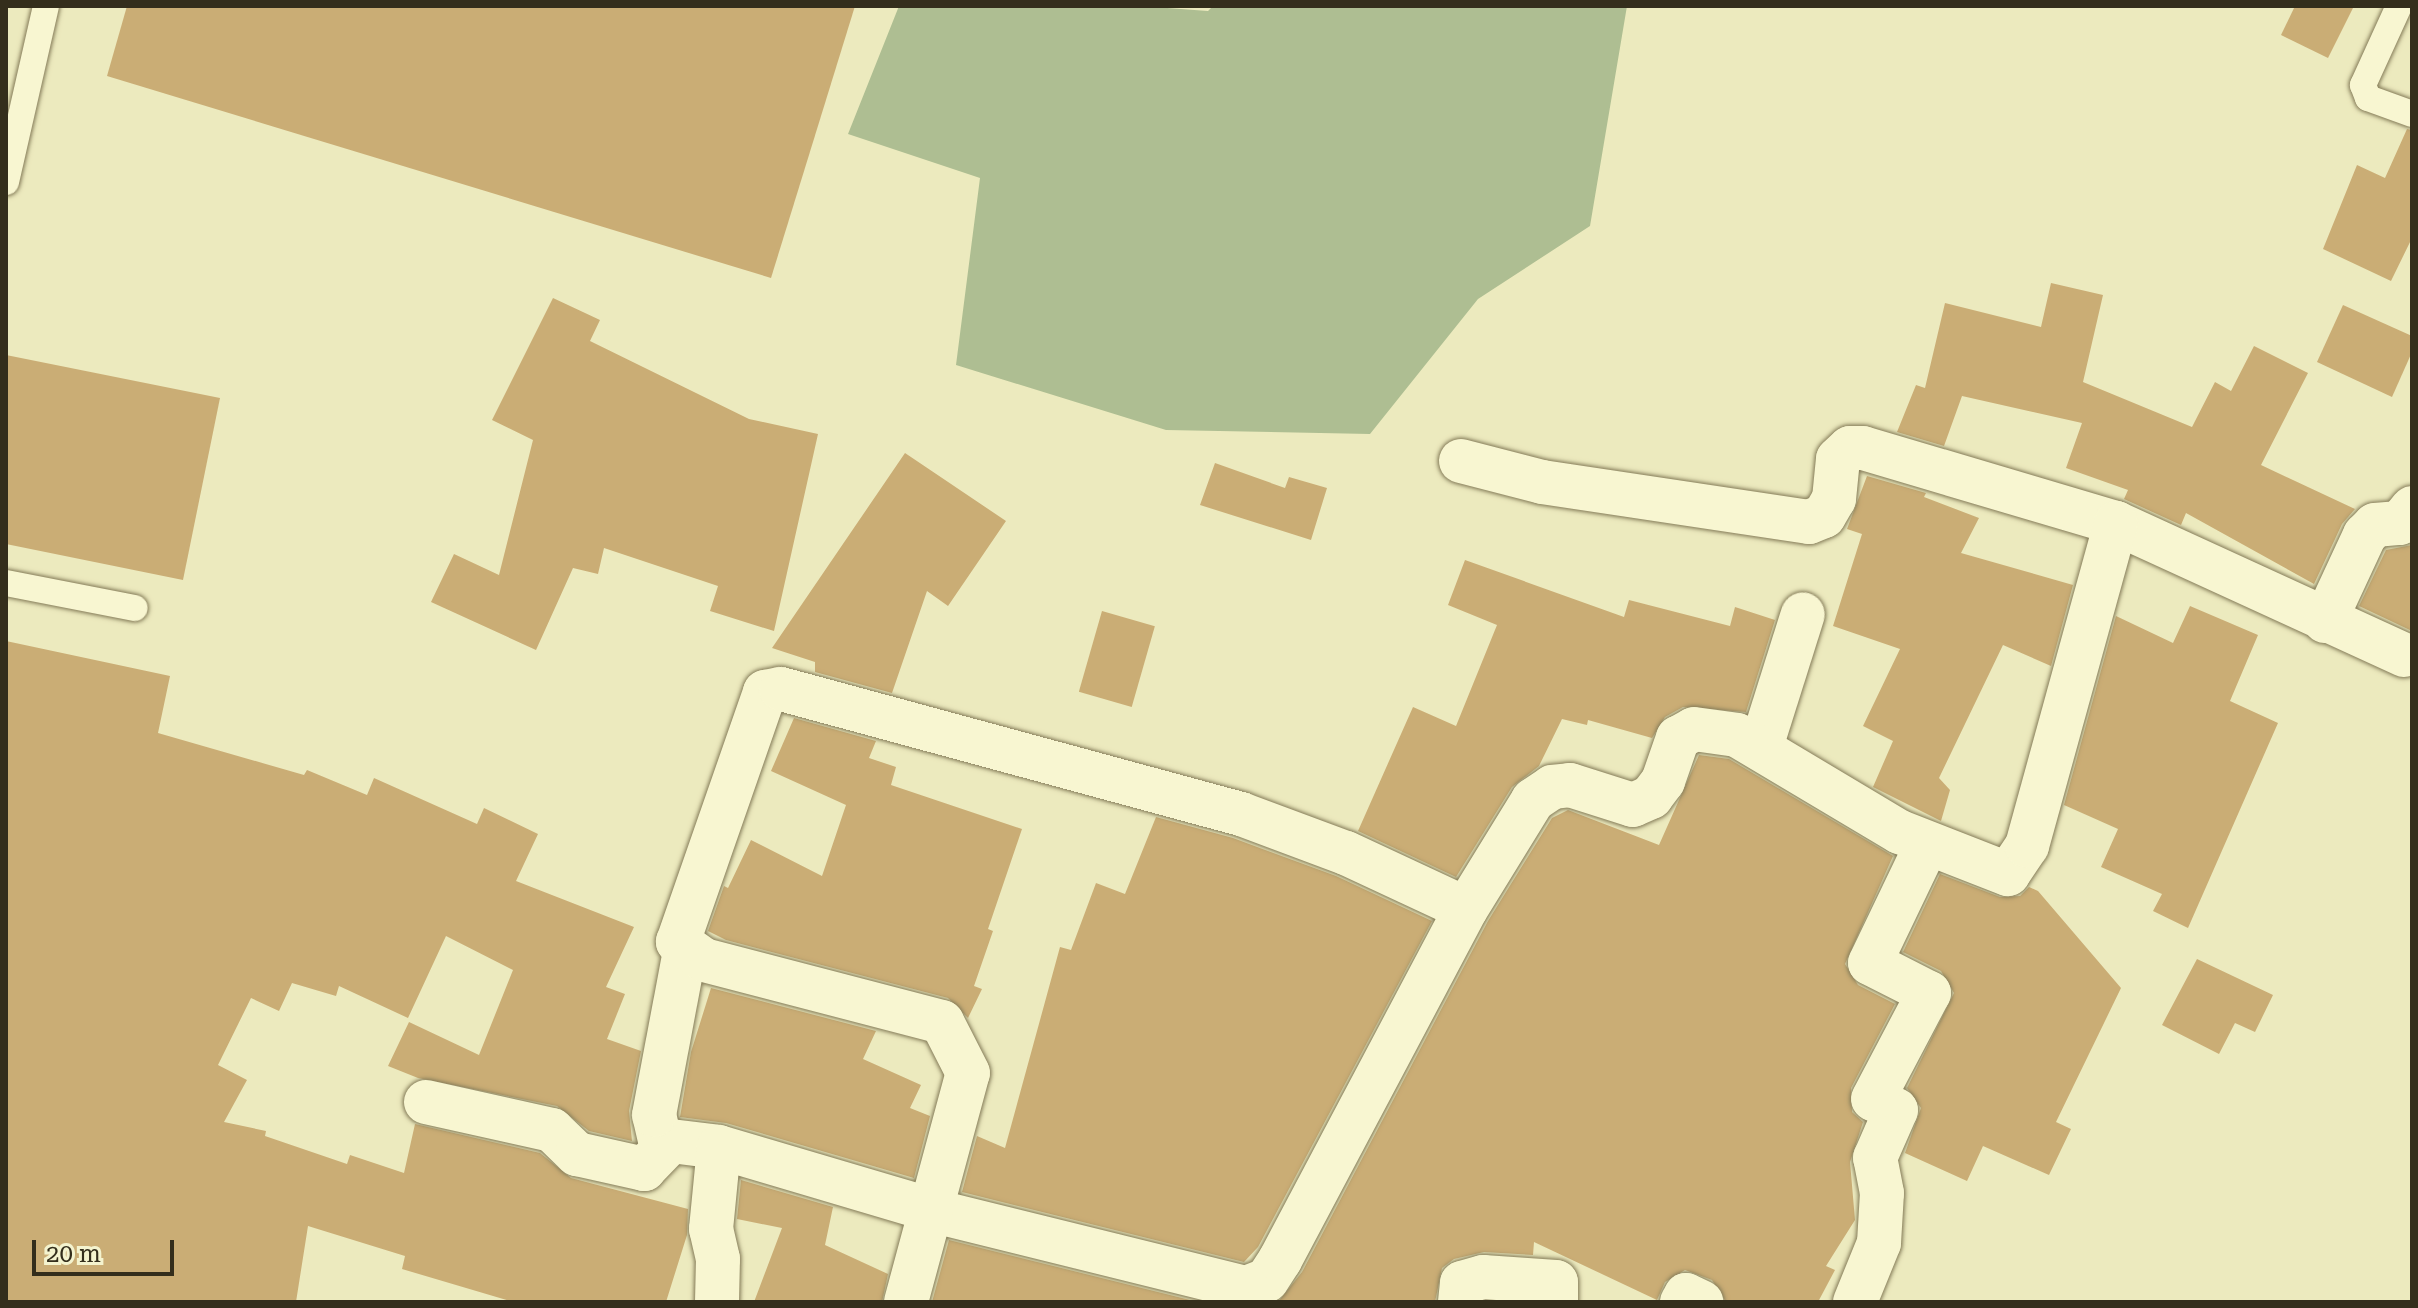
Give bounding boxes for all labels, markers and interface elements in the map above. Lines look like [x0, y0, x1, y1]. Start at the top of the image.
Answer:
scale bar [36, 1224, 178, 1274]
text: 20 m [46, 1240, 101, 1268]

